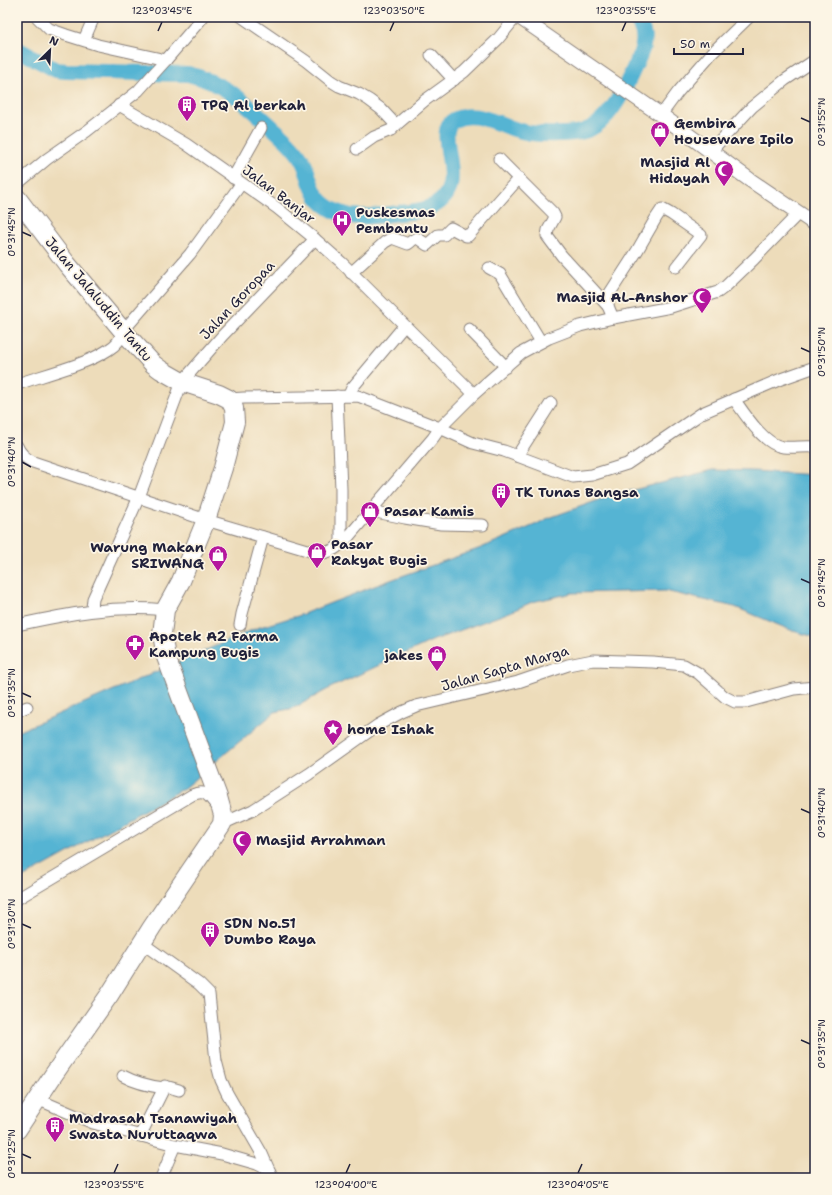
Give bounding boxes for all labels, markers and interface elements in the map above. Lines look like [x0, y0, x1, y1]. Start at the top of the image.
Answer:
text: 123°03'45"E [132, 4, 192, 17]
text: 123°03'50"E [363, 4, 425, 17]
text: 123°03'55"E [596, 4, 656, 17]
north arrow [30, 30, 70, 70]
scale bar [674, 30, 743, 56]
text: N [47, 33, 61, 50]
text: 50 m [680, 36, 710, 52]
building icon: TPQ Al berkah [176, 94, 198, 122]
place label: TPQ Al berkah [201, 96, 306, 114]
text: 0°31'55"N [815, 98, 828, 146]
place label: Gembira Houseware Ipilo [674, 114, 794, 148]
shop icon: Gembira Houseware Ipilo [649, 120, 671, 148]
place label: Masjid Al Hidayah [640, 153, 710, 187]
mosque icon: Masjid Al Hidayah [713, 159, 735, 187]
street label: Jalan Banjar [239, 161, 320, 228]
place label: Puskesmas Pembantu [356, 203, 435, 237]
text: 0°31'45"N [5, 207, 18, 257]
hospital icon: Puskesmas Pembantu [331, 209, 353, 237]
street label: Jalan Jalaluddin Tantu [41, 233, 157, 365]
street label: Jalan Goropaa [196, 256, 278, 343]
mosque icon: Masjid AL-Anshor [691, 286, 713, 314]
place label: Masjid AL-Anshor [556, 288, 688, 306]
text: 0°31'50"N [815, 327, 828, 377]
text: 0°31'40"N [5, 437, 18, 487]
building icon: TK Tunas Bangsa [490, 481, 512, 509]
place label: TK Tunas Bangsa [515, 483, 639, 501]
shop icon: Pasar Kamis [359, 500, 381, 528]
place label: Pasar Kamis [384, 502, 474, 520]
place label: Pasar Rakyat Bugis [331, 535, 427, 569]
place label: Warung Makan SRIWANG [90, 538, 204, 572]
shop icon: Pasar Rakyat Bugis [306, 541, 328, 569]
shop icon: Warung Makan SRIWANG [207, 544, 229, 572]
text: 0°31'45"N [815, 558, 828, 608]
place label: Apotek A2 Farma Kampung Bugis [149, 627, 279, 661]
pharmacy icon: Apotek A2 Farma Kampung Bugis [124, 633, 146, 661]
street label: Jalan Sapta Marga [439, 641, 571, 695]
shop icon: jakes [426, 644, 448, 672]
place label: jakes [384, 646, 423, 664]
text: 0°31'35"N [5, 668, 18, 718]
place icon: home Ishak [322, 718, 344, 746]
place label: home Ishak [347, 720, 434, 738]
text: 0°31'40"N [815, 788, 828, 838]
mosque icon: Masjid Arrahman [231, 829, 253, 857]
place label: Masjid Arrahman [256, 831, 386, 849]
text: 0°31'30"N [5, 899, 18, 949]
place label: SDN No.51 Dumbo Raya [224, 914, 316, 948]
building icon: SDN No.51 Dumbo Raya [199, 920, 221, 948]
text: 0°31'35"N [815, 1019, 828, 1069]
place label: Madrasah Tsanawiyah Swasta Nuruttaqwa [69, 1109, 237, 1143]
building icon: Madrasah Tsanawiyah Swasta Nuruttaqwa [44, 1115, 66, 1143]
text: 0°31'25"N [5, 1129, 18, 1179]
text: 123°03'55"E [84, 1178, 144, 1191]
text: 123°04'00"E [315, 1178, 377, 1191]
text: 123°04'05"E [547, 1178, 609, 1191]

